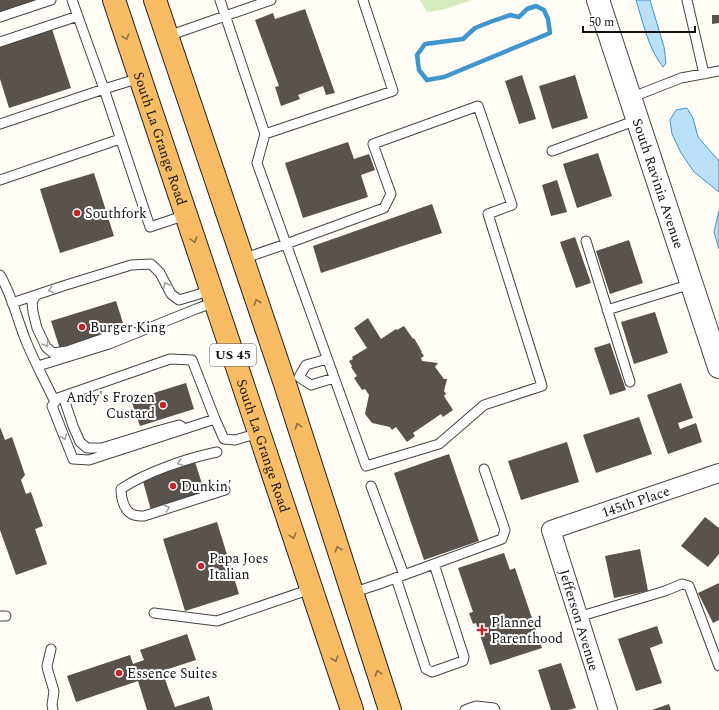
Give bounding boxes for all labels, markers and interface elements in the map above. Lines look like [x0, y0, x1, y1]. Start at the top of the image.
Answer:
scale bar [583, 8, 695, 34]
text: 50 m [589, 13, 614, 32]
one-way arrow [121, 33, 130, 40]
street label: South La Grange Road [128, 69, 193, 208]
street label: South Ravinia Avenue [627, 115, 690, 251]
place label: Southfork [85, 203, 147, 224]
marker: Southfork [72, 208, 82, 218]
one-way arrow [189, 236, 198, 243]
one-way arrow [164, 282, 171, 289]
one-way arrow [48, 285, 55, 294]
one-way arrow [253, 299, 262, 306]
place label: Burger King [90, 317, 166, 338]
marker: Burger King [77, 322, 87, 332]
one-way arrow [41, 340, 49, 347]
road number: US 45 [210, 344, 256, 366]
street label: South La Grange Road [231, 376, 296, 515]
place label: Andy's Frozen Custard [66, 387, 155, 424]
marker: Andy's Frozen Custard [158, 400, 168, 410]
one-way arrow [294, 422, 303, 429]
one-way arrow [60, 434, 68, 441]
one-way arrow [177, 458, 184, 466]
place label: Dunkin' [181, 476, 231, 497]
street label: 145th Place [598, 480, 673, 523]
marker: Dunkin' [168, 481, 178, 491]
one-way arrow [164, 505, 171, 513]
one-way arrow [289, 532, 297, 539]
one-way arrow [334, 546, 343, 553]
place label: Papa Joes Italian [209, 548, 269, 585]
marker: Papa Joes Italian [196, 561, 206, 571]
street label: Jefferson Avenue [554, 567, 605, 674]
place label: Planned Parenthood [491, 612, 563, 649]
marker: Planned Parenthood [476, 624, 488, 636]
one-way arrow [330, 655, 339, 662]
place label: Essence Suites [127, 663, 217, 684]
marker: Essence Suites [114, 668, 124, 678]
one-way arrow [375, 670, 383, 677]

